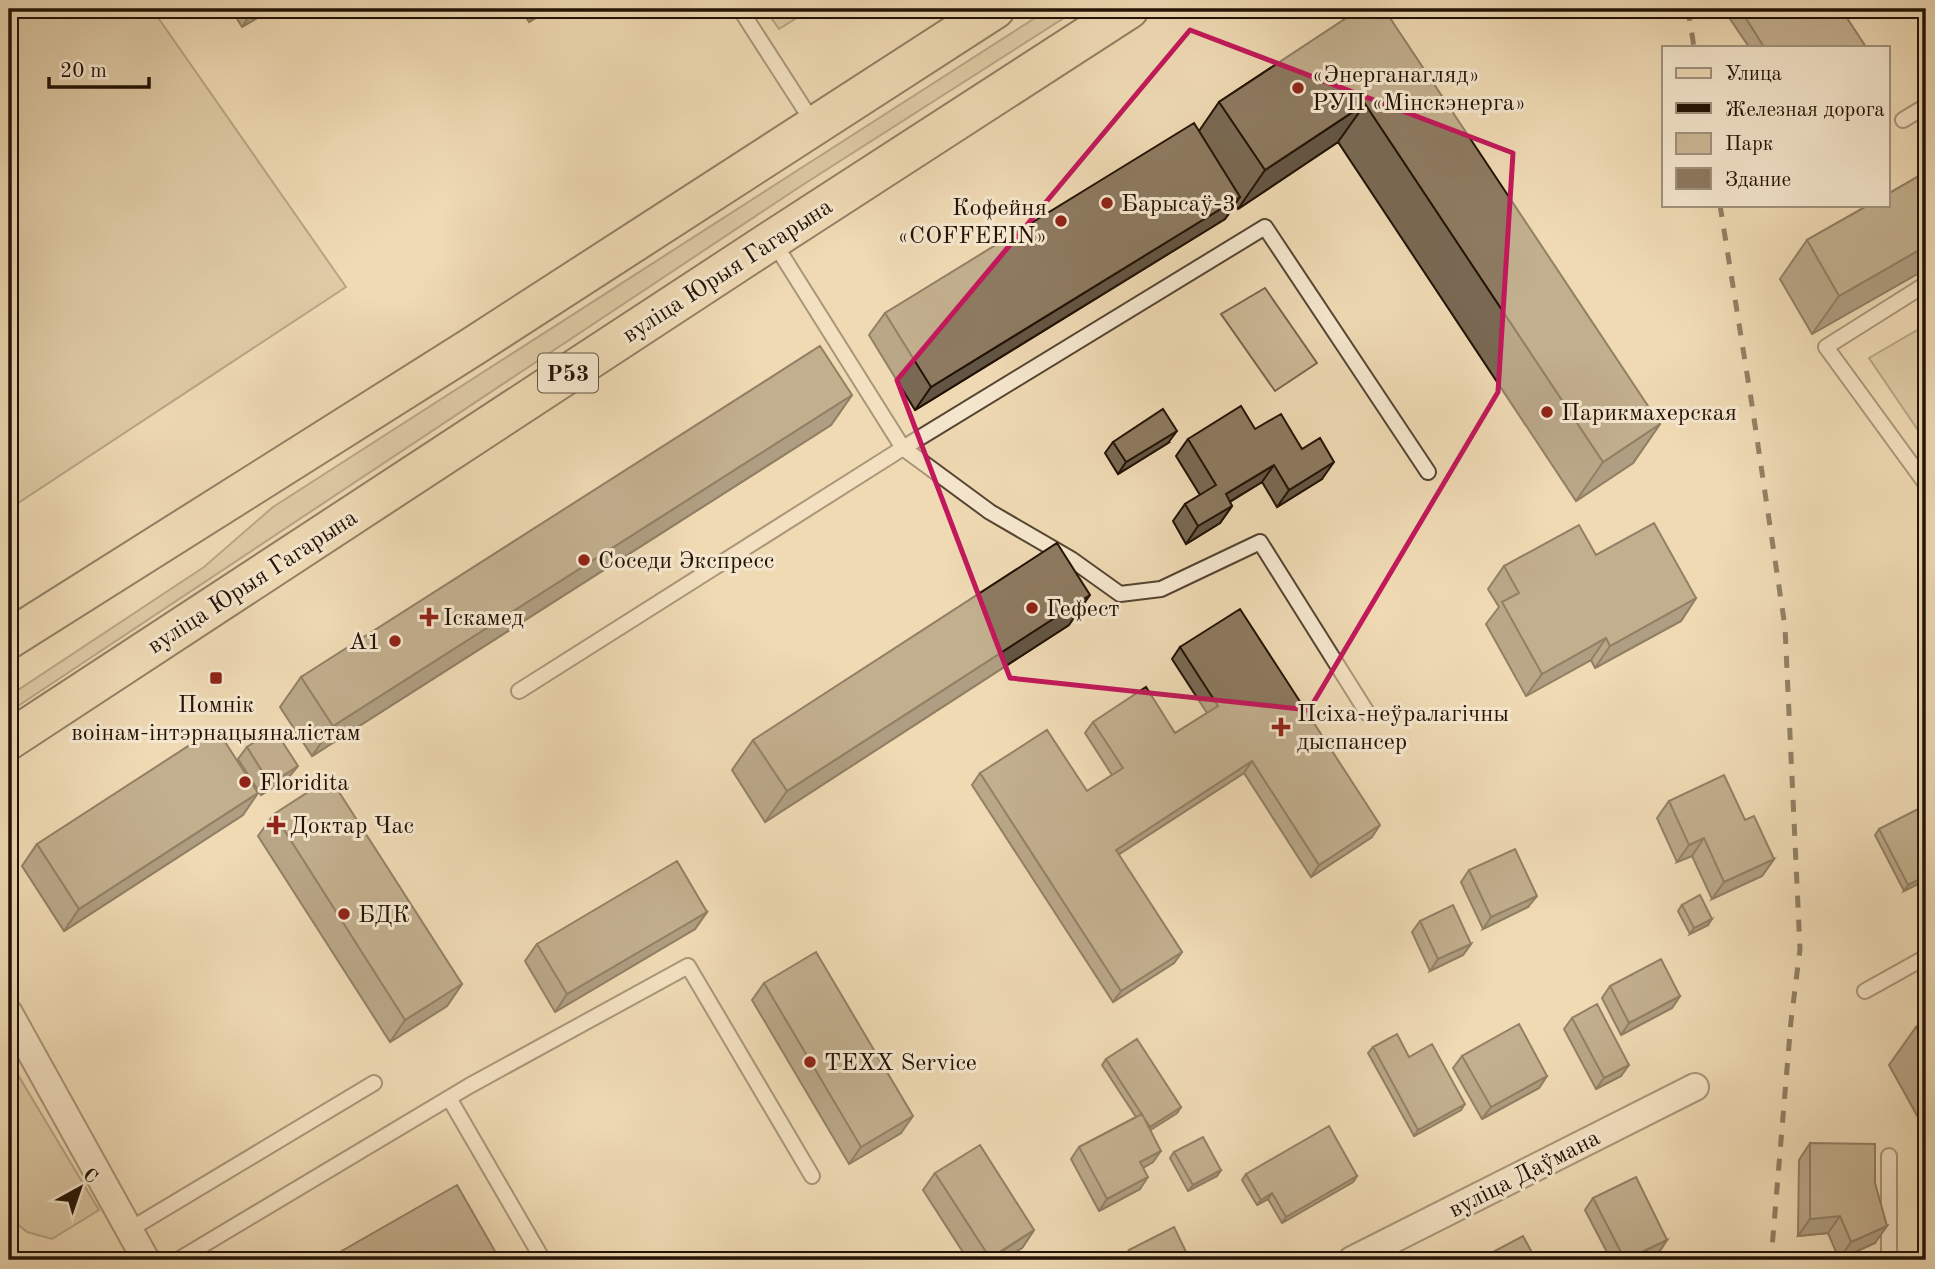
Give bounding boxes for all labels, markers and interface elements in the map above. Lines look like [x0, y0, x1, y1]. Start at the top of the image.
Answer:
scale bar [49, 46, 149, 90]
legend [1662, 46, 1890, 206]
text: 20 m [60, 61, 107, 82]
place label: «Энерганагляд» РУП «Мінскэнерга» [1312, 64, 1526, 116]
text: Улица [1725, 64, 1782, 85]
marker: «Энерганагляд» РУП «Мінскэнерга» [1290, 80, 1306, 96]
text: Железная дорога [1725, 100, 1885, 121]
text: Парк [1725, 134, 1774, 155]
text: Здание [1725, 170, 1791, 191]
place label: Барысаў-3 [1121, 193, 1236, 217]
street label: вуліца Юрыя Гагарына [619, 195, 837, 348]
marker: Барысаў-3 [1099, 195, 1115, 211]
place label: Кофейня «COFFEEIN» [898, 197, 1047, 249]
marker: Кофейня «COFFEEIN» [1053, 213, 1069, 229]
road number: Р53 [538, 354, 598, 392]
place label: Парикмахерская [1561, 402, 1737, 426]
marker: Парикмахерская [1539, 404, 1555, 420]
street label: вуліца Юрыя Гагарына [144, 506, 362, 659]
place label: Соседи Экспресс [598, 550, 774, 574]
marker: Соседи Экспресс [576, 552, 592, 568]
place label: Гефест [1046, 598, 1120, 622]
marker: Гефест [1024, 600, 1040, 616]
place label: Іскамед [443, 607, 524, 631]
marker: Іскамед [421, 609, 437, 625]
place label: A1 [349, 631, 381, 655]
marker: A1 [387, 633, 403, 649]
marker: Помнік воінам-інтэрнацыяналістам [208, 670, 224, 686]
place label: Помнік воінам-інтэрнацыяналістам [71, 694, 361, 746]
place label: Псіха-неўралагічны дыспансер [1297, 703, 1509, 755]
marker: Псіха-неўралагічны дыспансер [1271, 717, 1291, 737]
place label: Floridita [259, 772, 349, 796]
marker: Floridita [237, 774, 253, 790]
place label: Доктар Час [290, 815, 414, 839]
marker: Доктар Час [268, 817, 284, 833]
place label: БДК [358, 904, 410, 928]
marker: БДК [336, 906, 352, 922]
place label: TEXX Service [824, 1052, 977, 1076]
marker: TEXX Service [802, 1054, 818, 1070]
street label: вуліца Даўмана [1445, 1126, 1605, 1223]
north arrow [46, 1154, 116, 1224]
text: С [78, 1166, 100, 1188]

